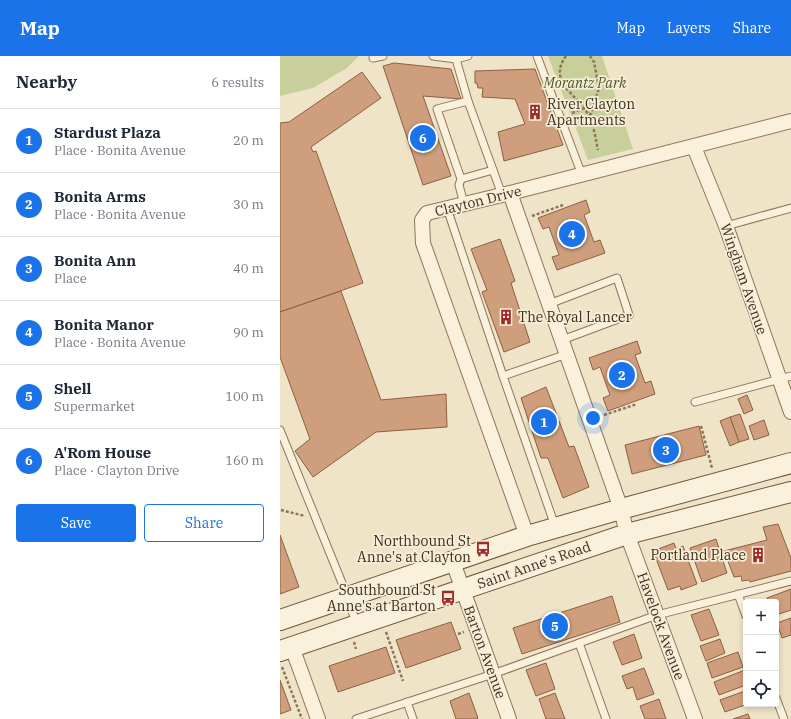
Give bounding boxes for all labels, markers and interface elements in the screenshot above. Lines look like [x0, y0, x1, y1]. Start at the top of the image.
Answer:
text: Map [20, 16, 60, 40]
text: Map [617, 19, 645, 37]
text: Layers [667, 19, 711, 37]
text: Share [733, 19, 771, 37]
text: Nearby [16, 71, 77, 93]
text: 6 results [211, 74, 264, 91]
park label: Morantz Park [542, 74, 627, 92]
place label: River Clayton Apartments [547, 95, 635, 129]
building icon: River Clayton Apartments [526, 103, 544, 121]
text: Stardust Plaza [54, 123, 161, 142]
pin: 6 [410, 123, 436, 153]
text: 1 [25, 132, 33, 149]
text: 20 m [233, 132, 264, 149]
text: Place · Bonita Avenue [54, 142, 186, 159]
street label: Clayton Drive [433, 182, 523, 220]
text: Bonita Arms [54, 187, 146, 206]
text: 2 [25, 196, 33, 213]
text: 30 m [233, 196, 264, 213]
text: Place · Bonita Avenue [54, 206, 186, 223]
pin: 4 [559, 219, 585, 249]
street label: Wingham Avenue [717, 221, 771, 337]
text: Bonita Ann [54, 251, 136, 270]
text: 3 [25, 260, 33, 277]
text: 40 m [233, 260, 264, 277]
text: Place [54, 270, 87, 287]
building icon: The Royal Lancer [497, 308, 515, 326]
place label: The Royal Lancer [518, 308, 633, 326]
text: Bonita Manor [54, 315, 154, 334]
text: 4 [25, 324, 33, 341]
text: 90 m [233, 324, 264, 341]
text: Place · Bonita Avenue [54, 334, 186, 351]
pin: 2 [609, 360, 635, 390]
text: Shell [54, 379, 91, 398]
text: 5 [25, 388, 33, 405]
text: 100 m [225, 388, 264, 405]
text: Supermarket [54, 398, 135, 415]
pin: 1 [531, 407, 557, 437]
your location [583, 408, 603, 428]
pin: 3 [653, 435, 679, 465]
text: A'Rom House [54, 443, 151, 462]
text: 6 [25, 452, 33, 469]
text: 160 m [225, 452, 264, 469]
text: Place · Clayton Drive [54, 462, 179, 479]
button: Save [16, 504, 136, 542]
button: Share [144, 504, 264, 542]
place label: Northbound St Anne's at Clayton [357, 532, 471, 566]
street label: Saint Anne's Road [475, 537, 594, 593]
bus stop icon: Northbound St Anne's at Clayton [474, 540, 492, 558]
place label: Portland Place [651, 546, 746, 564]
building icon: Portland Place [749, 546, 767, 564]
street label: Havelock Avenue [633, 570, 689, 682]
place label: Southbound St Anne's at Barton [327, 581, 436, 615]
bus stop icon: Southbound St Anne's at Barton [439, 589, 457, 607]
map controls [743, 599, 779, 707]
button: + [743, 599, 779, 635]
street label: Barton Avenue [460, 603, 510, 701]
pin: 5 [542, 611, 568, 641]
button: − [743, 635, 779, 671]
button: locate [743, 671, 779, 707]

